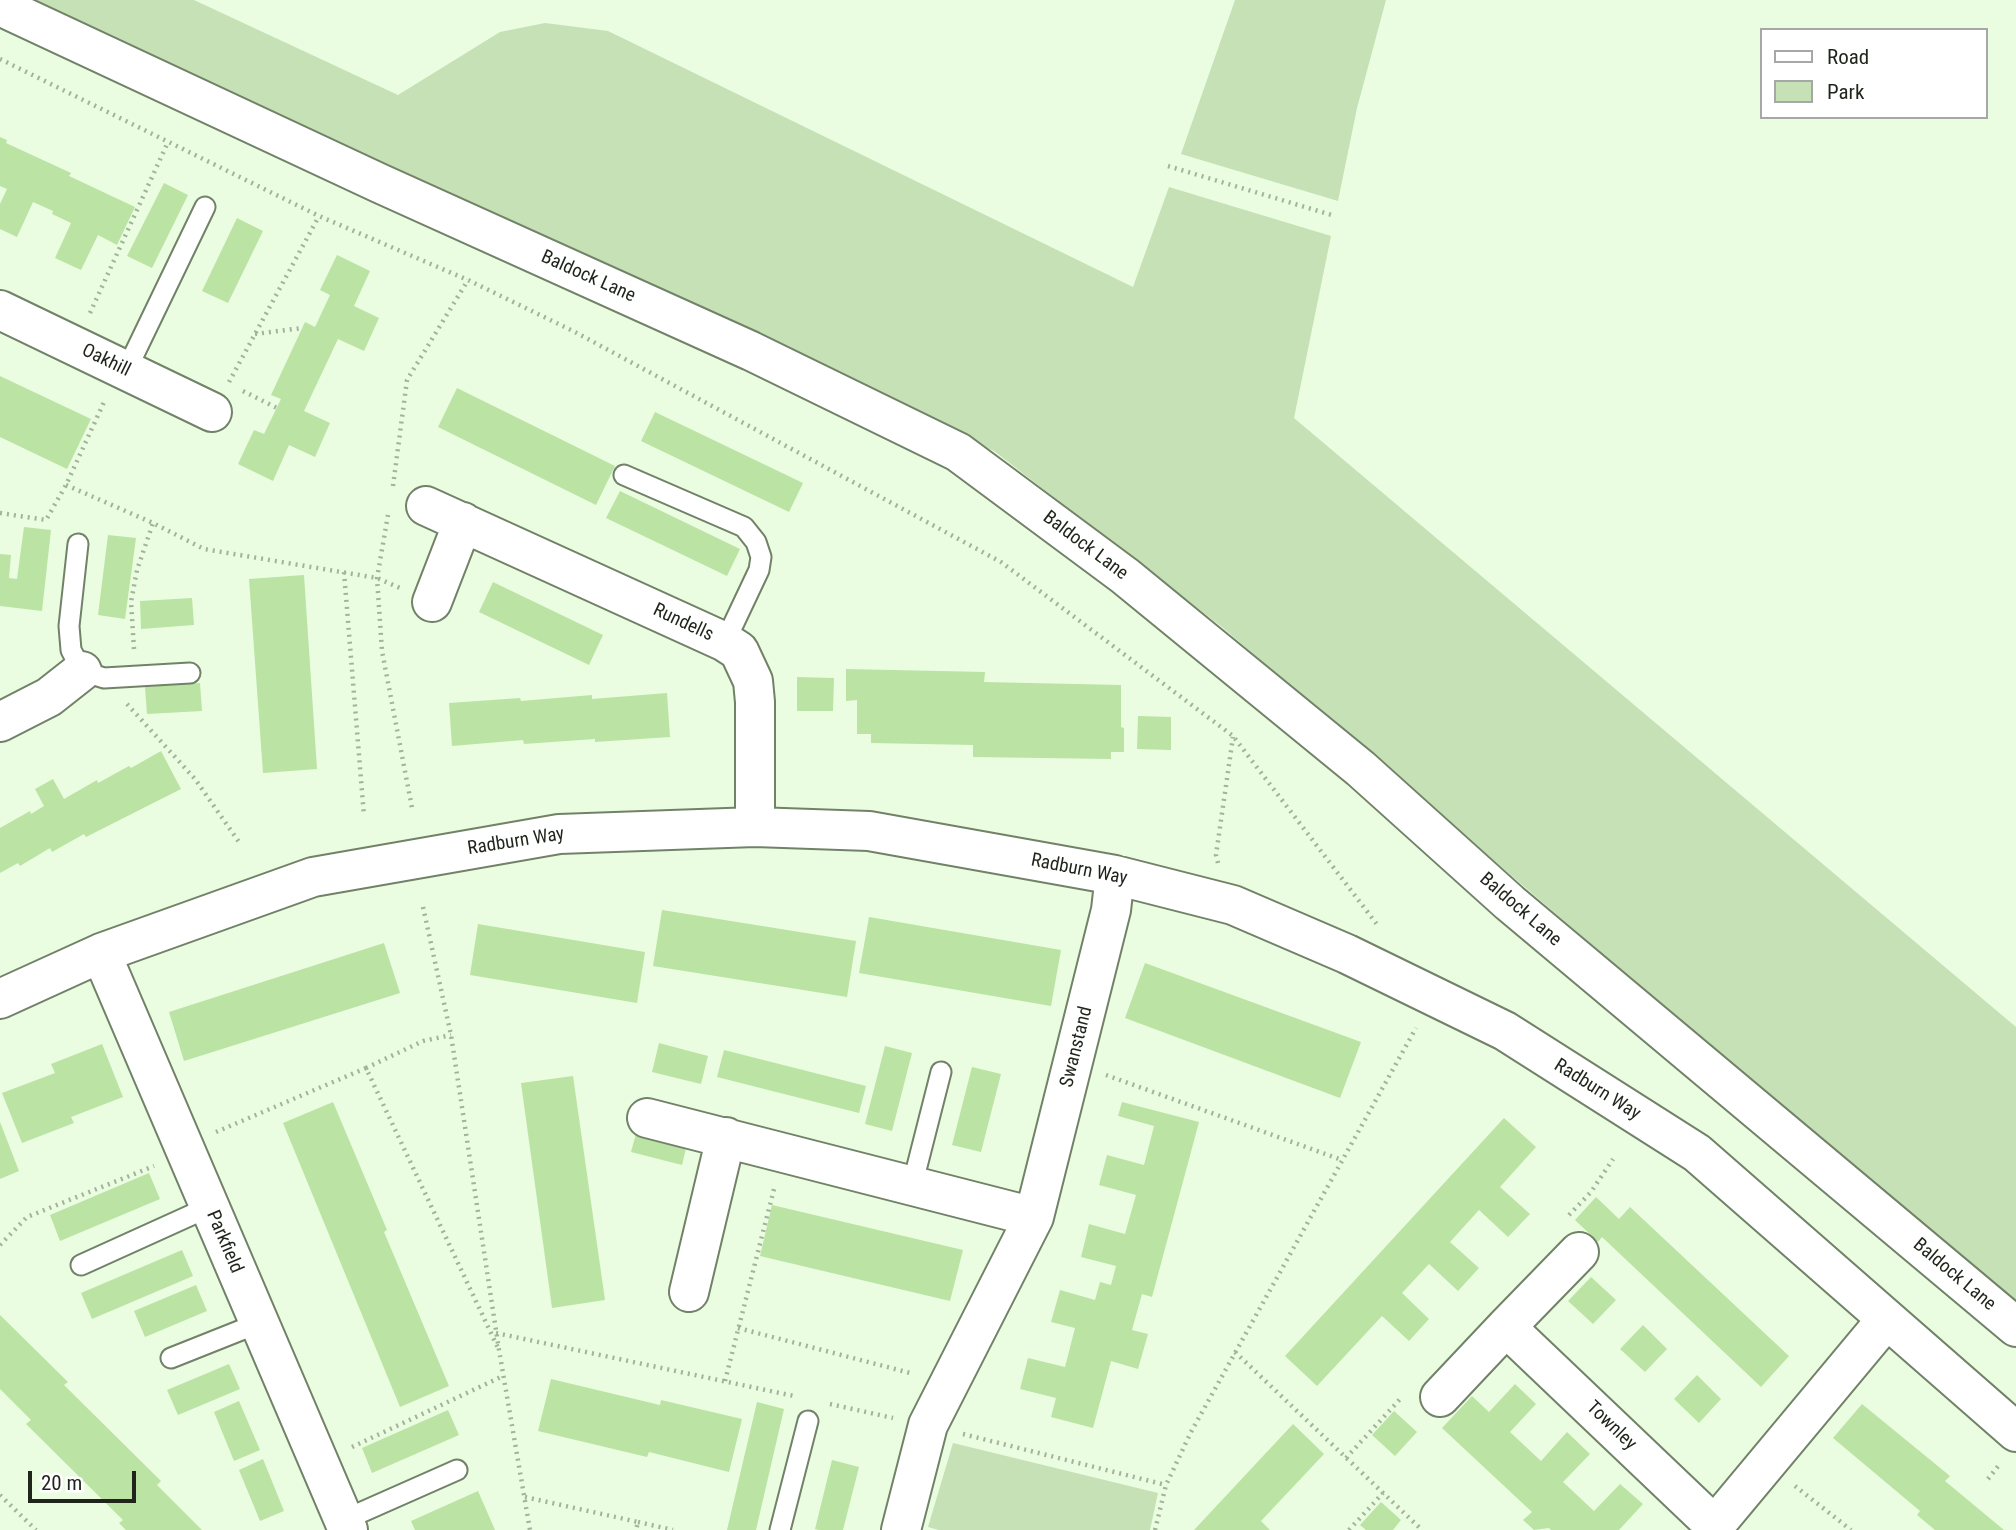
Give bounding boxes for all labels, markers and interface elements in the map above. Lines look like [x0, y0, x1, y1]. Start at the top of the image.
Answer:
legend [1760, 28, 1988, 119]
text: Road [1827, 45, 1869, 69]
text: Park [1827, 80, 1864, 104]
street label: Baldock Lane [537, 246, 639, 308]
street label: Oakhill [78, 340, 134, 382]
street label: Baldock Lane [1038, 507, 1132, 585]
street label: Rundells [649, 599, 717, 647]
street label: Radburn Way [466, 823, 566, 861]
street label: Radburn Way [1029, 850, 1129, 890]
street label: Baldock Lane [1475, 868, 1565, 952]
street label: Swanstand [1056, 1004, 1098, 1090]
street label: Radburn Way [1550, 1054, 1644, 1126]
street label: Parkfield [201, 1207, 247, 1277]
street label: Baldock Lane [1908, 1234, 2000, 1316]
street label: Townley [1581, 1397, 1641, 1455]
scale bar [32, 1456, 140, 1500]
text: 20 m [41, 1471, 82, 1495]

